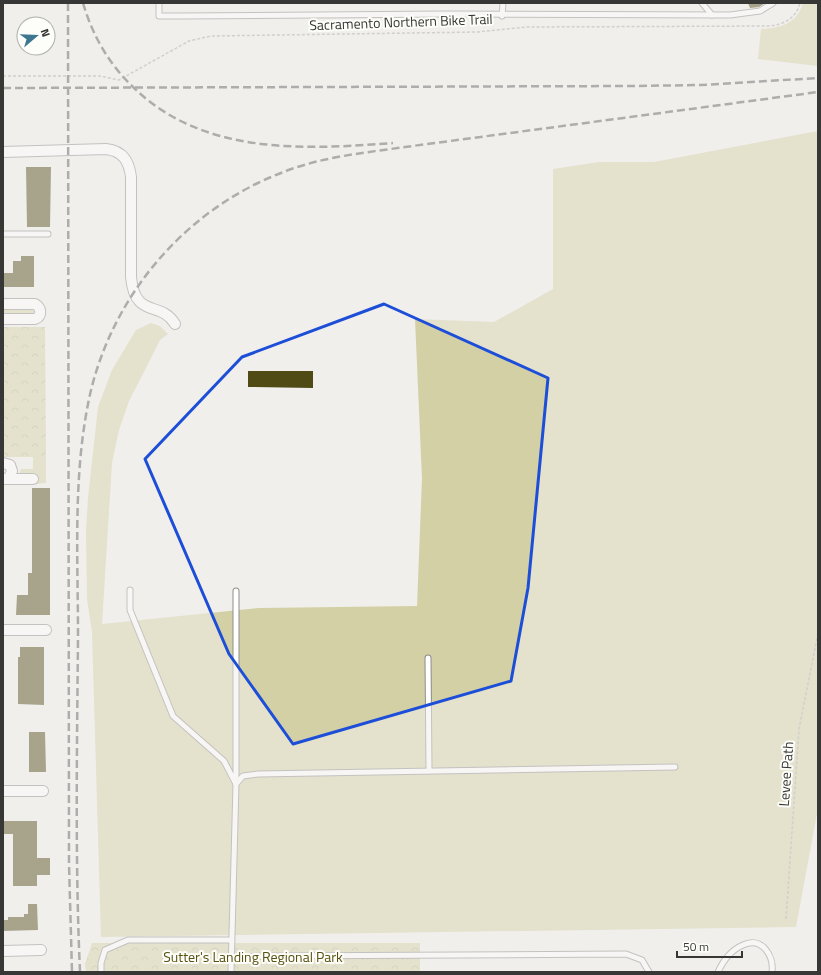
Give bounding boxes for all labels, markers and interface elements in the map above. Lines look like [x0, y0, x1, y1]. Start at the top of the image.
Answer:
street label: Sacramento Northern Bike Trail [309, 8, 493, 35]
north arrow [16, 16, 56, 56]
text: N [37, 27, 54, 39]
street label: Levee Path [773, 741, 798, 807]
scale bar [677, 933, 742, 959]
text: 50 m [683, 937, 709, 956]
park label: Sutter's Landing Regional Park [163, 946, 343, 967]

